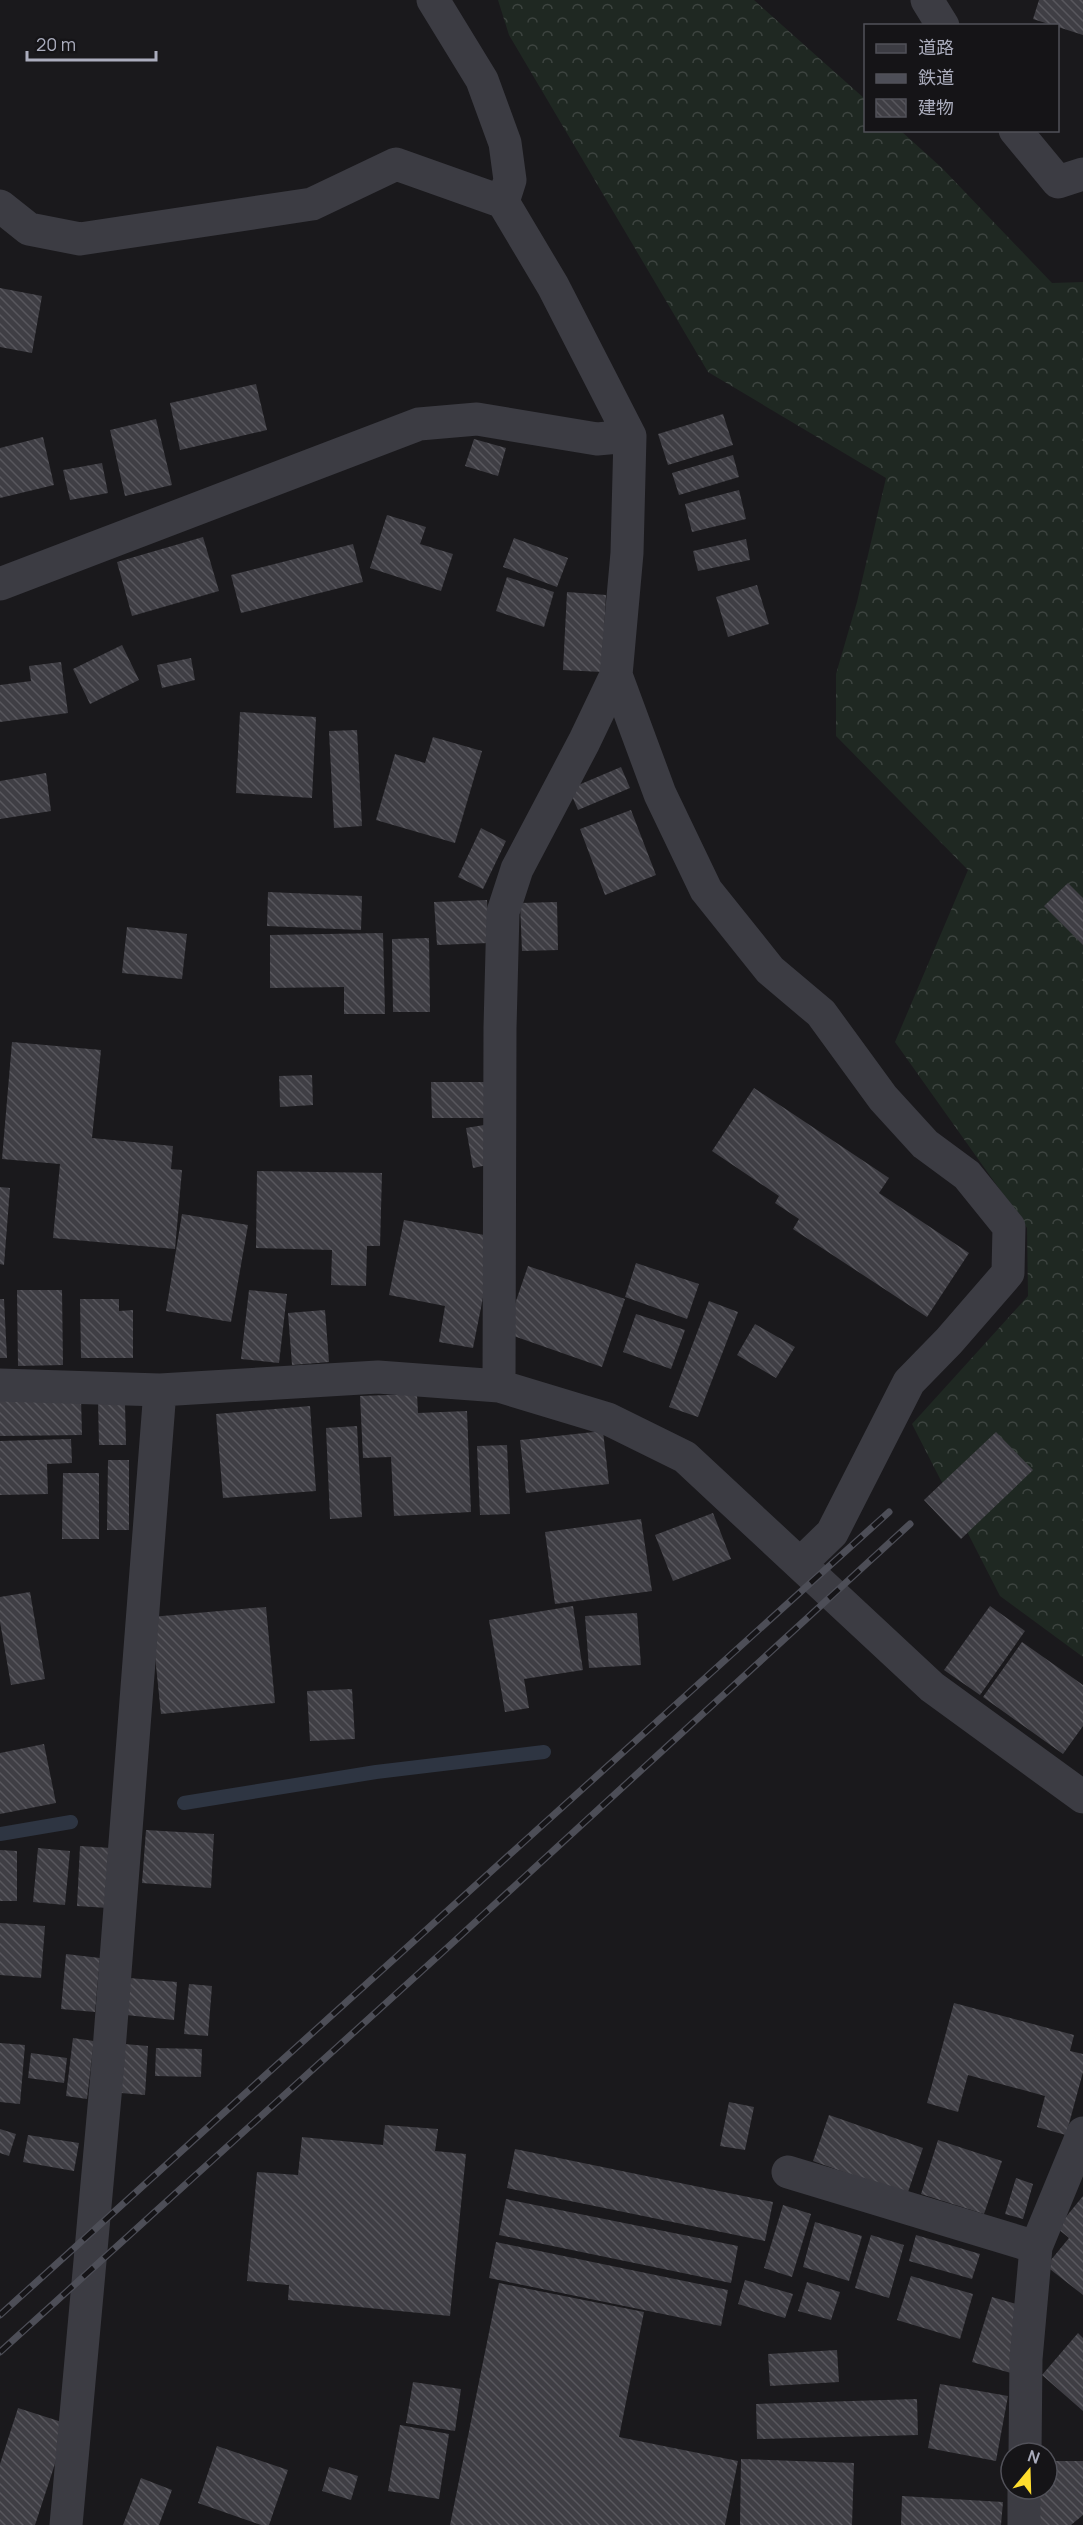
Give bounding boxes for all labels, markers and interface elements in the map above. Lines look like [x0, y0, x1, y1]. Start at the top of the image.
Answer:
scale bar [27, 24, 156, 62]
legend [864, 24, 1059, 132]
text: 20 m [36, 32, 76, 56]
text: 道路 [918, 35, 954, 59]
text: 鉄道 [918, 65, 954, 89]
text: 建物 [918, 95, 954, 119]
north arrow [999, 2441, 1059, 2501]
text: N [1025, 2445, 1043, 2469]

